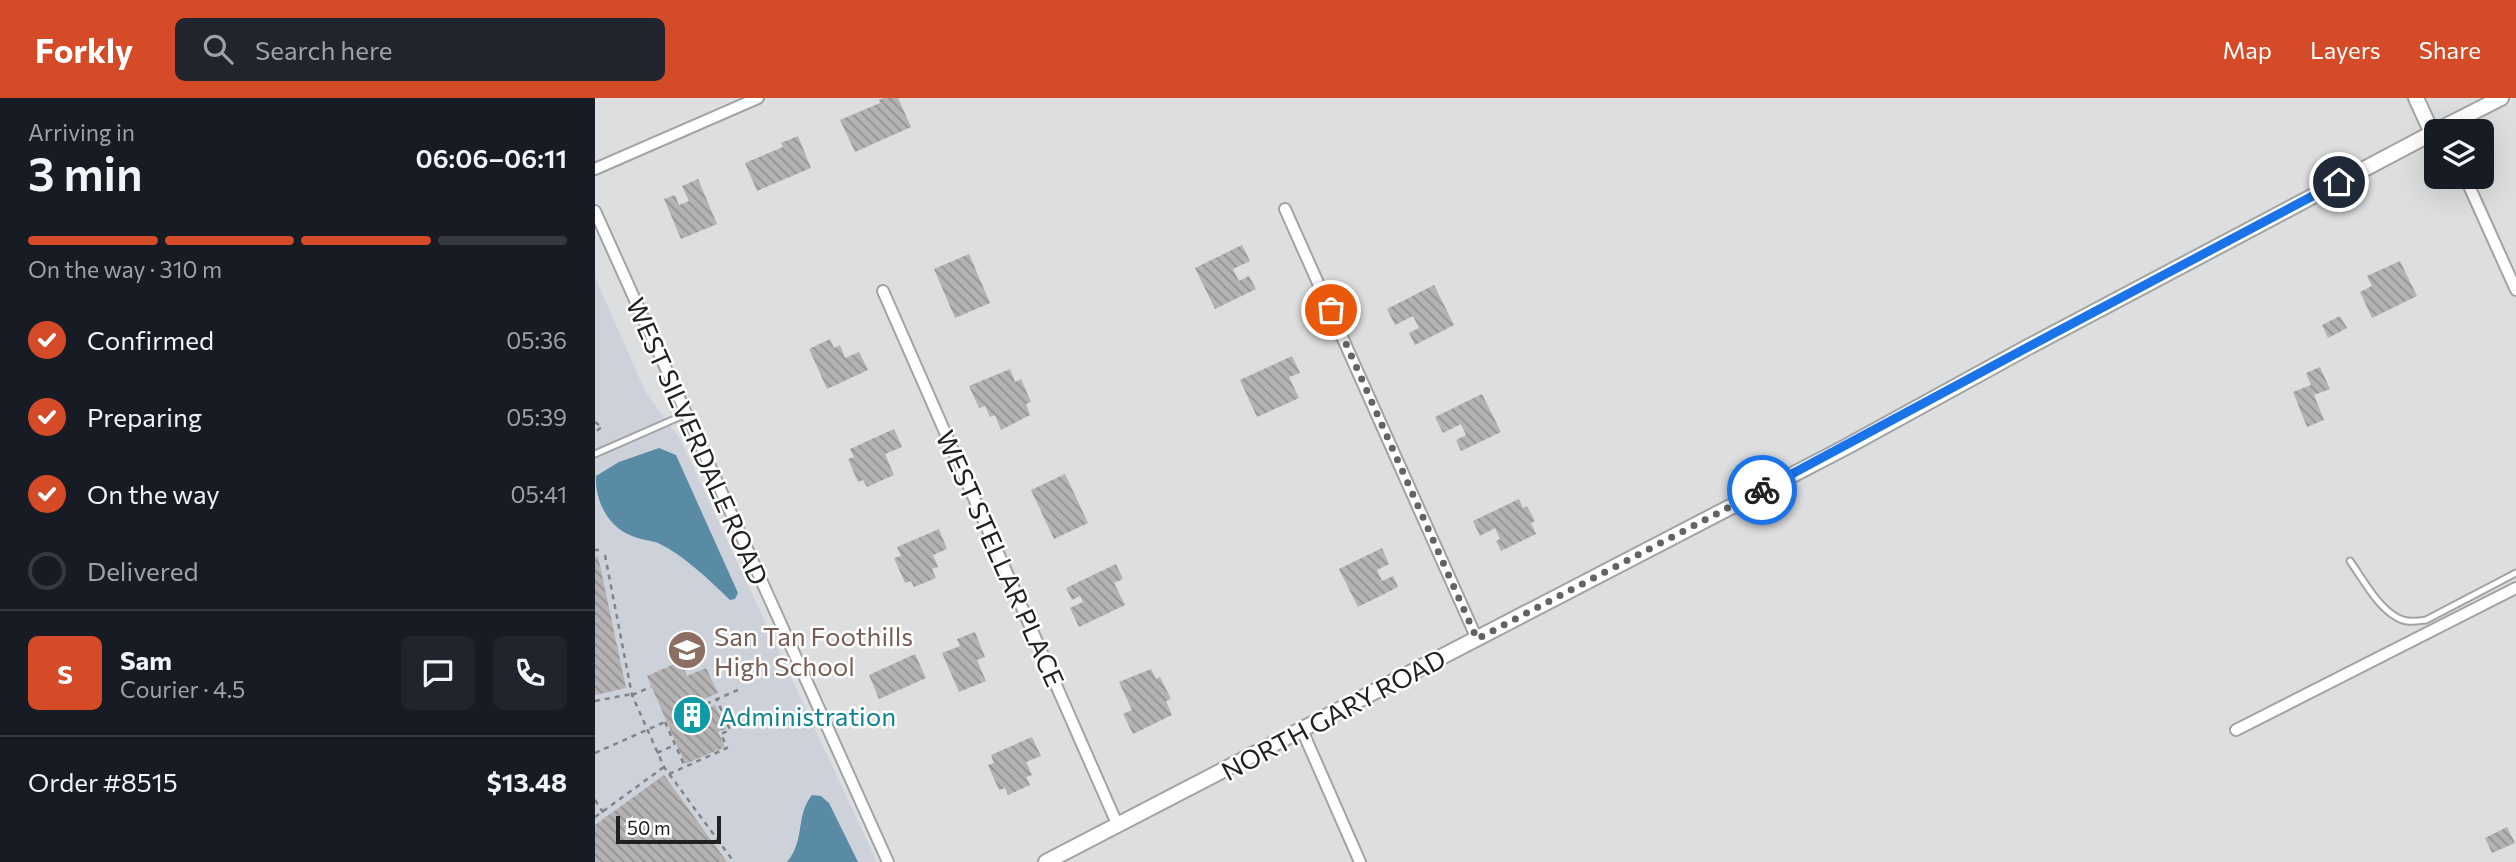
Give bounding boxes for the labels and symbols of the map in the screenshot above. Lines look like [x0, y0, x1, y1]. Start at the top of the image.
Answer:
pin [2309, 152, 2369, 212]
pin [1301, 280, 1361, 340]
street label: WEST SILVERDALE ROAD [621, 293, 775, 589]
street label: WEST STELLAR PLACE [930, 425, 1072, 691]
courier [1727, 455, 1797, 525]
place label: San Tan Foothills High School [714, 620, 913, 681]
school or university icon: San Tan Foothills High School [666, 629, 708, 671]
street label: NORTH GARY ROAD [1216, 642, 1450, 786]
building icon: Administration [671, 694, 713, 736]
place label: Administration [719, 700, 896, 731]
scale bar [616, 813, 721, 845]

